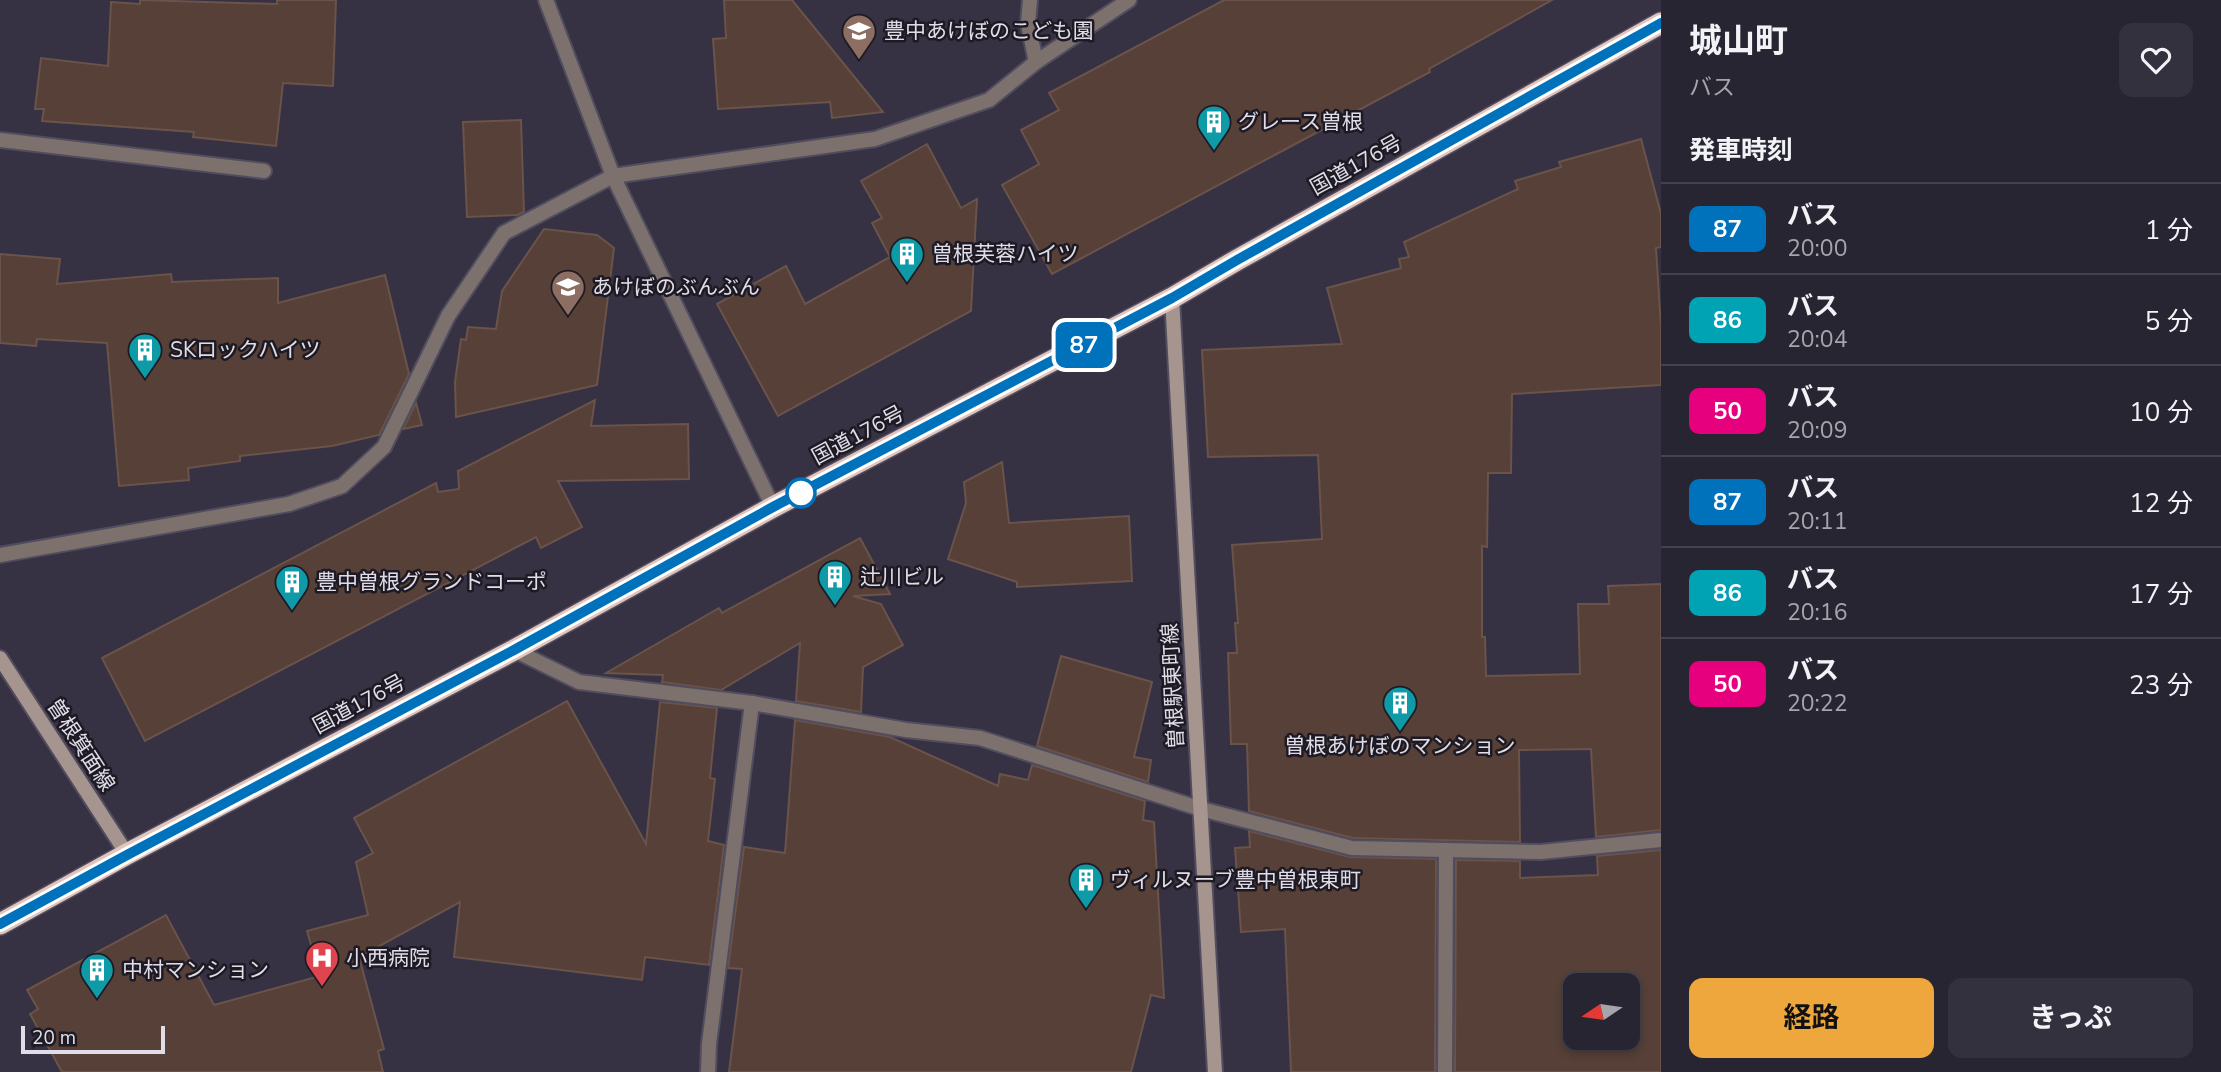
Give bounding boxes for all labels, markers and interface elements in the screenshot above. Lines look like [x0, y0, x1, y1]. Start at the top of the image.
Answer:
school or university icon: 豊中あけぼのこども園 [840, 12, 878, 61]
place label: 豊中あけぼのこども園 [884, 17, 1094, 45]
text: 城山町 [1689, 19, 1788, 64]
button: heart [2119, 23, 2193, 97]
text: バス [1689, 72, 1735, 103]
building icon: グレース曽根 [1195, 103, 1233, 152]
place label: グレース曽根 [1238, 108, 1363, 136]
street label: 国道176号 [1305, 128, 1407, 202]
text: 発車時刻 [1689, 133, 1793, 168]
text: バス [1787, 198, 1839, 233]
text: 87 [1713, 213, 1742, 245]
text: 1 分 [2145, 213, 2193, 248]
text: 20:00 [1787, 233, 1847, 264]
building icon: 曽根芙蓉ハイツ [888, 235, 926, 284]
place label: 曽根芙蓉ハイツ [932, 240, 1079, 268]
school or university icon: あけぼのぶんぶん [549, 268, 587, 317]
place label: あけぼのぶんぶん [592, 273, 760, 301]
text: バス [1787, 289, 1839, 324]
text: 86 [1713, 304, 1742, 336]
text: 5 分 [2145, 304, 2193, 339]
line badge: 87 [1052, 322, 1116, 368]
text: 20:04 [1787, 324, 1847, 355]
text: 87 [1070, 329, 1098, 361]
building icon: SKロックハイツ [126, 331, 164, 380]
place label: SKロックハイツ [170, 336, 321, 364]
text: バス [1787, 380, 1839, 415]
text: 50 [1713, 395, 1742, 427]
text: 10 分 [2129, 395, 2193, 430]
street label: 国道176号 [807, 399, 909, 471]
text: 20:09 [1787, 415, 1847, 446]
text: バス [1787, 471, 1839, 506]
unlabelled marker [786, 478, 816, 508]
text: 87 [1713, 486, 1742, 518]
text: 12 分 [2129, 486, 2193, 521]
text: 20:11 [1787, 506, 1847, 537]
building icon: 辻川ビル [816, 558, 854, 607]
text: バス [1787, 562, 1839, 597]
building icon: 豊中曽根グランドコーポ [273, 563, 311, 612]
place label: 辻川ビル [860, 563, 944, 591]
place label: 豊中曽根グランドコーポ [316, 568, 547, 596]
text: 86 [1713, 577, 1742, 609]
text: 17 分 [2129, 577, 2193, 612]
text: 20:16 [1787, 597, 1847, 628]
street label: 曽根駅東町線 [1156, 622, 1190, 750]
text: バス [1787, 653, 1839, 688]
street label: 国道176号 [308, 668, 410, 740]
text: 50 [1713, 668, 1742, 700]
text: 23 分 [2129, 668, 2193, 703]
building icon: 曽根あけぼのマンション [1381, 684, 1419, 733]
text: 20:22 [1787, 688, 1847, 719]
street label: 曽根箕面線 [41, 693, 121, 797]
place label: 曽根あけぼのマンション [1285, 732, 1516, 760]
building icon: ヴィルヌーブ豊中曽根東町 [1067, 861, 1105, 910]
place label: ヴィルヌーブ豊中曽根東町 [1110, 866, 1361, 894]
hospital icon: 小西病院 [303, 939, 341, 988]
place label: 小西病院 [346, 944, 430, 972]
building icon: 中村マンション [78, 951, 116, 1000]
place label: 中村マンション [122, 956, 269, 984]
north arrow [1563, 973, 1640, 1050]
map controls [1563, 973, 1640, 1050]
button: 経路 [1689, 978, 1934, 1058]
button: きっぷ [1948, 978, 2193, 1058]
scale bar [21, 1023, 164, 1055]
text: 20 m [32, 1025, 76, 1051]

